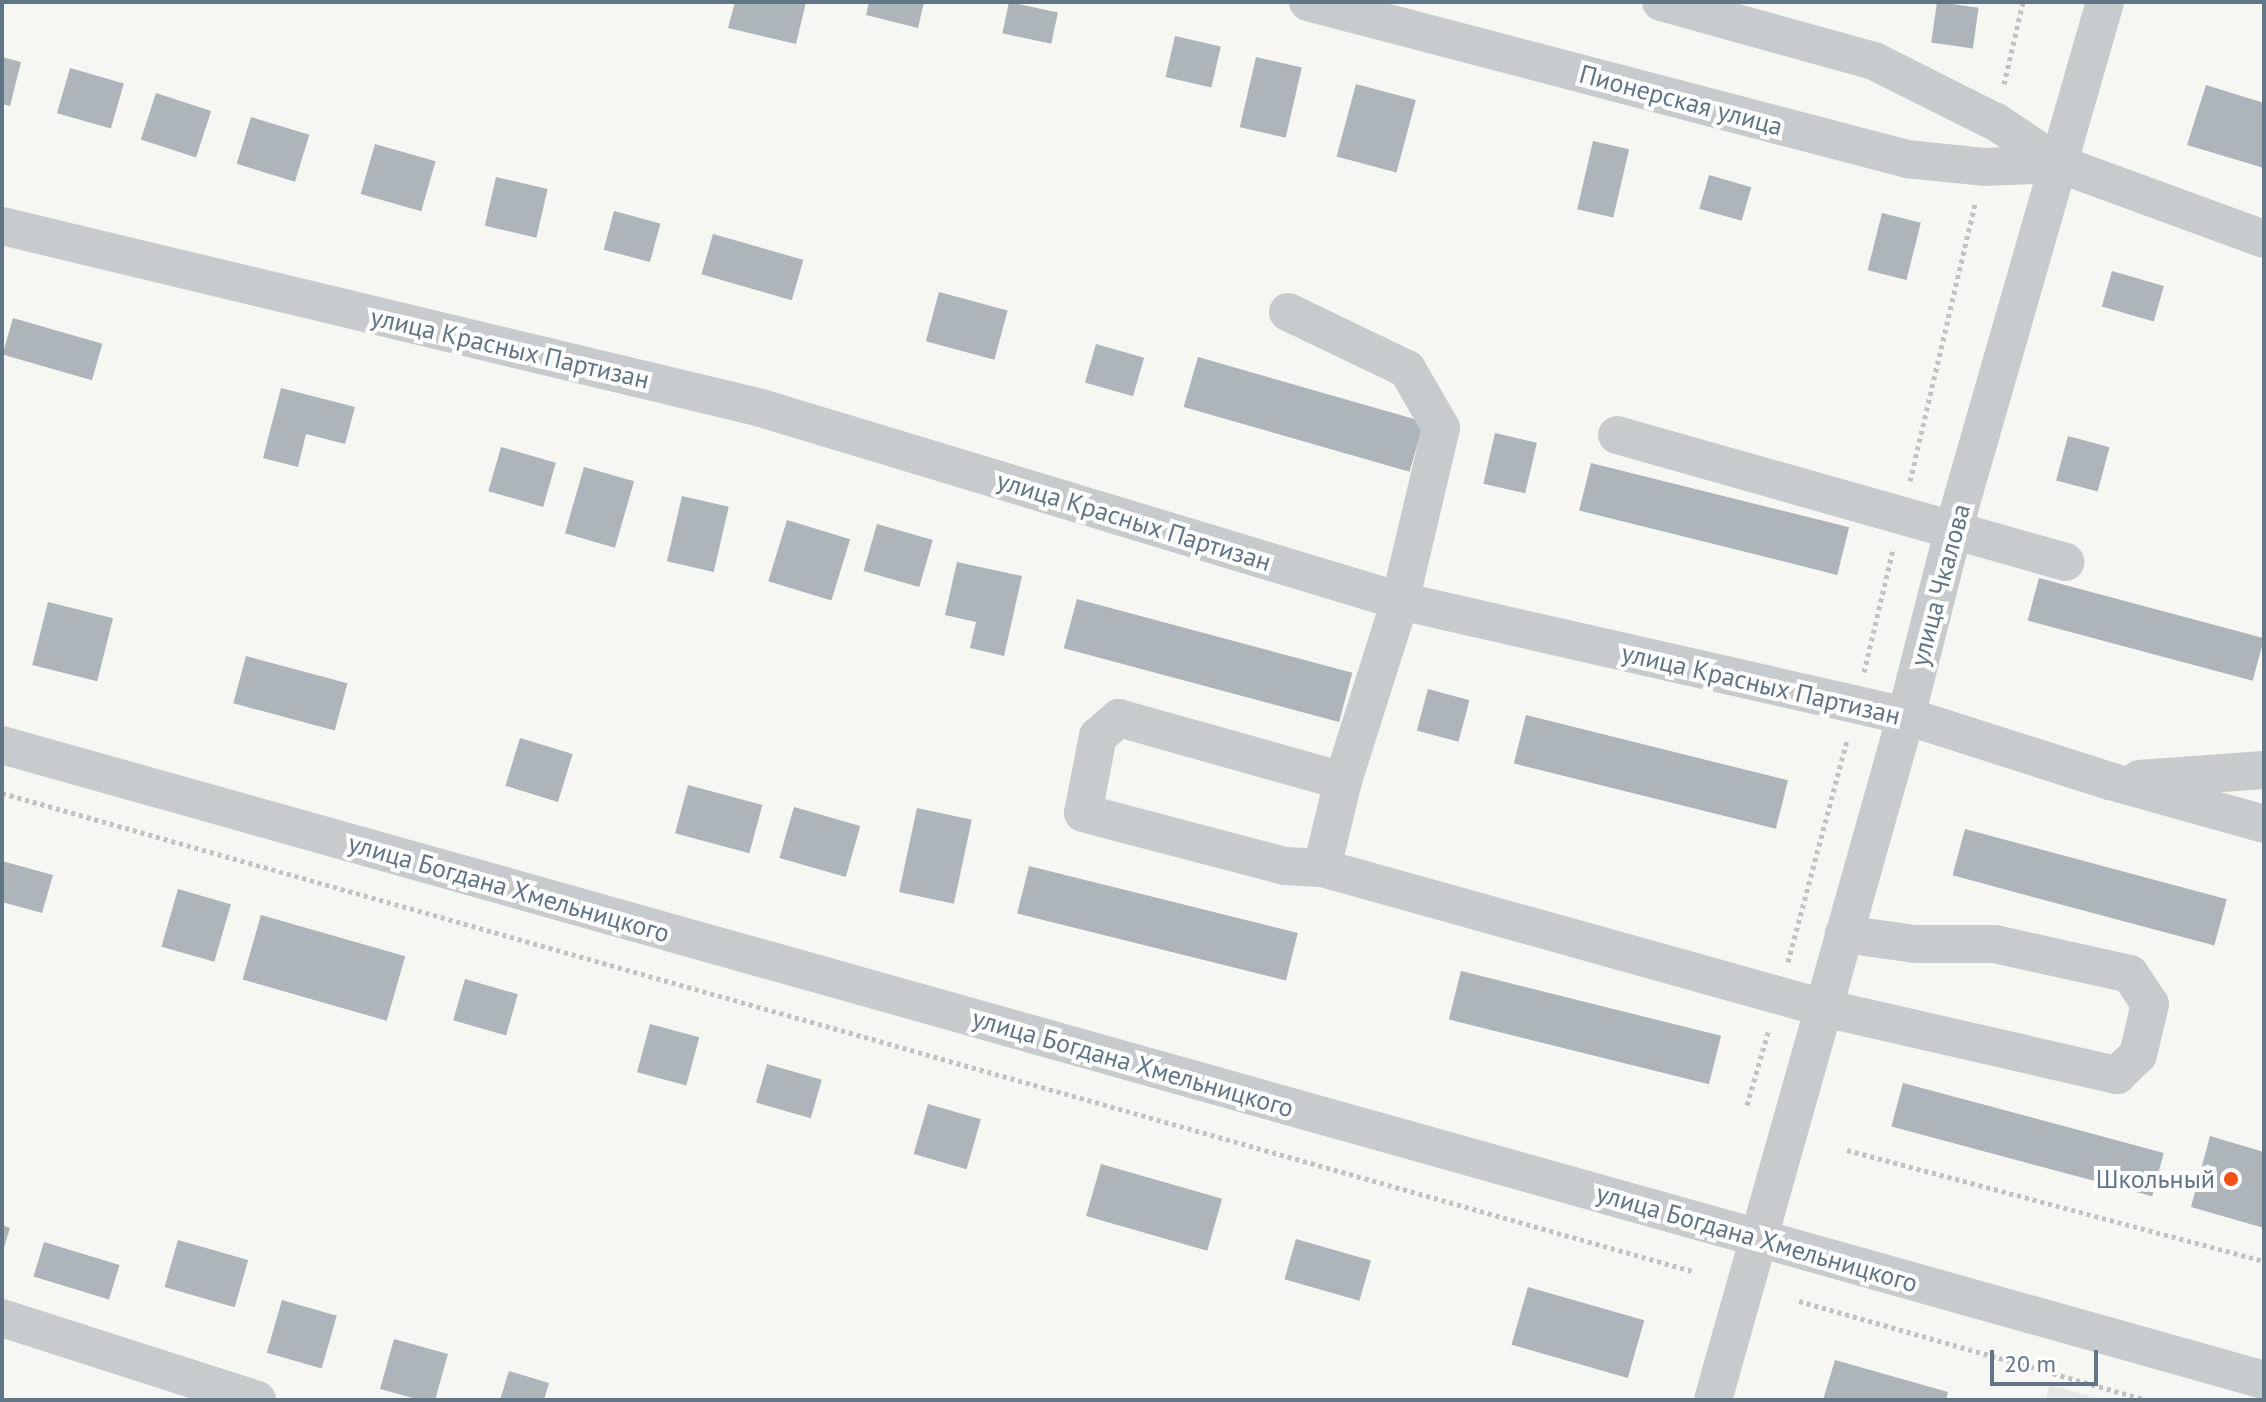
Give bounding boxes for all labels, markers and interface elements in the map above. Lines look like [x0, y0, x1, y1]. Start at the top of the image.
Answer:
street label: Пионерская улица [1576, 58, 1786, 142]
street label: улица Красных Партизан [367, 301, 653, 395]
street label: улица Красных Партизан [993, 464, 1275, 578]
street label: улица Чкалова [1903, 500, 1977, 670]
street label: улица Красных Партизан [1618, 637, 1904, 731]
street label: улица Богдана Хмельницкого [344, 827, 674, 949]
street label: улица Богдана Хмельницкого [968, 1002, 1298, 1124]
place label: Школьный [2096, 1163, 2215, 1195]
marker: Школьный [2222, 1170, 2240, 1188]
street label: улица Богдана Хмельницкого [1592, 1177, 1922, 1299]
scale bar [1994, 1334, 2102, 1384]
text: 20 m [2004, 1348, 2056, 1379]

